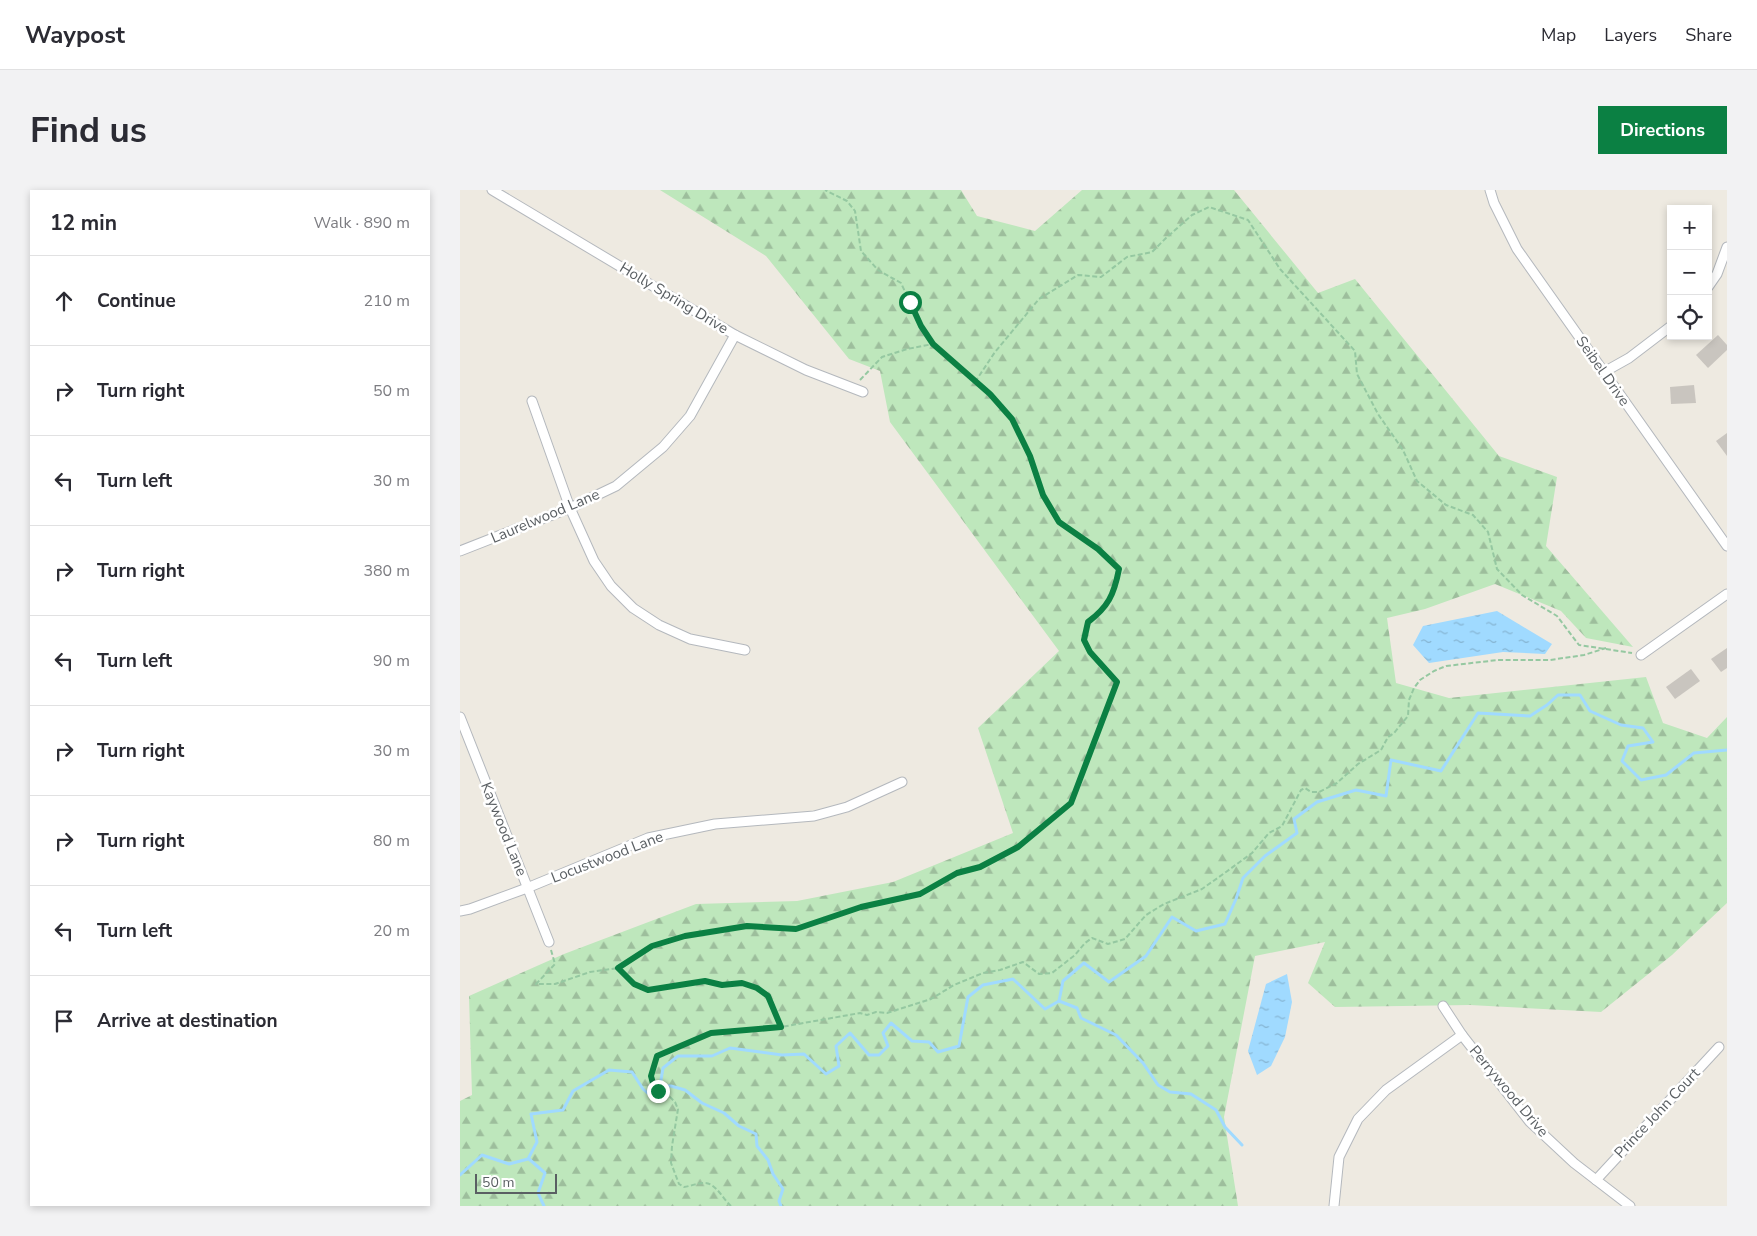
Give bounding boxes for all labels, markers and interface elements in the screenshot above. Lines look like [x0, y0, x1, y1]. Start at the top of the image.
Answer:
text: Waypost [25, 19, 125, 51]
text: Map [1541, 23, 1576, 47]
text: Layers [1604, 23, 1657, 47]
text: Share [1685, 23, 1732, 47]
button: Directions [1598, 106, 1727, 154]
text: Find us [30, 107, 147, 154]
map controls [1667, 205, 1712, 340]
button: + [1667, 205, 1712, 250]
text: 12 min [50, 209, 117, 237]
text: Walk · 890 m [314, 212, 410, 234]
button: − [1667, 250, 1712, 295]
street label: Holly Spring Drive [616, 258, 732, 338]
icon: ahead [50, 287, 78, 315]
text: Continue [97, 288, 176, 314]
text: 210 m [363, 290, 410, 312]
route start [899, 291, 922, 314]
button: locate [1667, 295, 1712, 340]
street label: Seibel Drive [1571, 332, 1635, 410]
icon: right [50, 377, 78, 405]
text: Turn right [97, 378, 184, 404]
text: 50 m [373, 380, 410, 402]
icon: left [50, 467, 78, 495]
text: Turn left [97, 468, 172, 494]
text: 30 m [373, 470, 410, 492]
street label: Laurelwood Lane [488, 484, 603, 548]
icon: right [50, 557, 78, 585]
text: Turn right [97, 558, 184, 584]
text: 380 m [363, 560, 410, 582]
icon: left [50, 647, 78, 675]
text: Turn left [97, 648, 172, 674]
text: 90 m [373, 650, 410, 672]
icon: right [50, 737, 78, 765]
text: Turn right [97, 738, 184, 764]
text: 30 m [373, 740, 410, 762]
street label: Kaywood Lane [476, 779, 532, 879]
street label: Locustwood Lane [548, 826, 666, 888]
icon: right [50, 827, 78, 855]
text: Turn right [97, 828, 184, 854]
text: 80 m [373, 830, 410, 852]
icon: left [50, 917, 78, 945]
text: Turn left [97, 918, 172, 944]
text: 20 m [373, 920, 410, 942]
icon: arrive [50, 1007, 78, 1035]
text: Arrive at destination [97, 1008, 278, 1034]
street label: Perrywood Drive [1465, 1041, 1553, 1141]
street label: Prince John Court [1610, 1063, 1705, 1163]
route end [647, 1080, 670, 1103]
scale bar [475, 1171, 558, 1194]
text: 50 m [482, 1173, 514, 1192]

